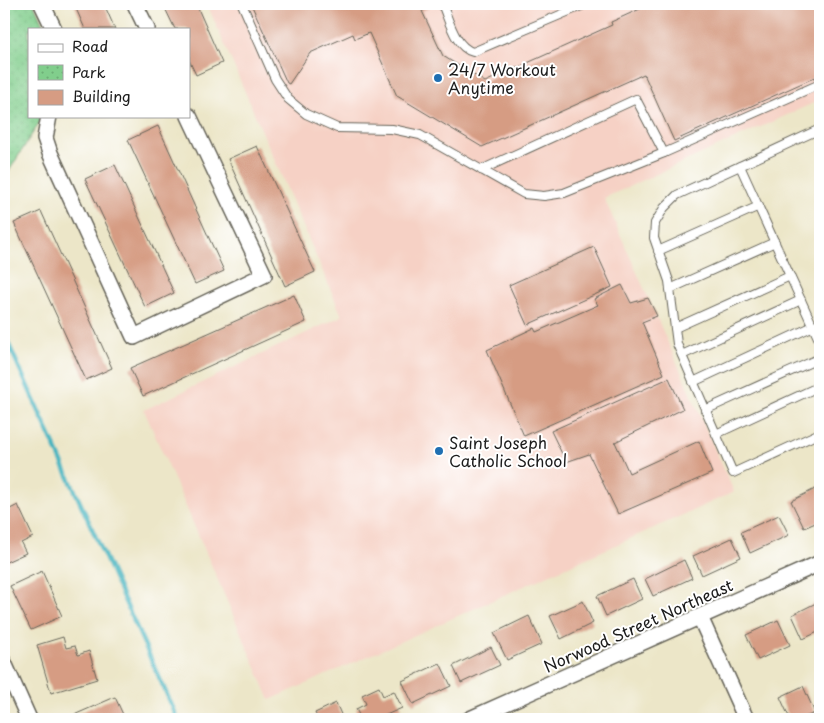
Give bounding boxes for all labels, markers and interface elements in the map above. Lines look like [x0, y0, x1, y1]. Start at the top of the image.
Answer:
legend [28, 28, 190, 118]
text: Road [72, 34, 108, 57]
place label: 24/7 Workout Anytime [448, 57, 556, 99]
text: Park [72, 60, 106, 83]
marker: 24/7 Workout Anytime [432, 72, 444, 84]
text: Building [72, 84, 131, 107]
place label: Saint Joseph Catholic School [449, 430, 567, 472]
marker: Saint Joseph Catholic School [433, 445, 445, 457]
street label: Norwood Street Northeast [540, 572, 736, 678]

